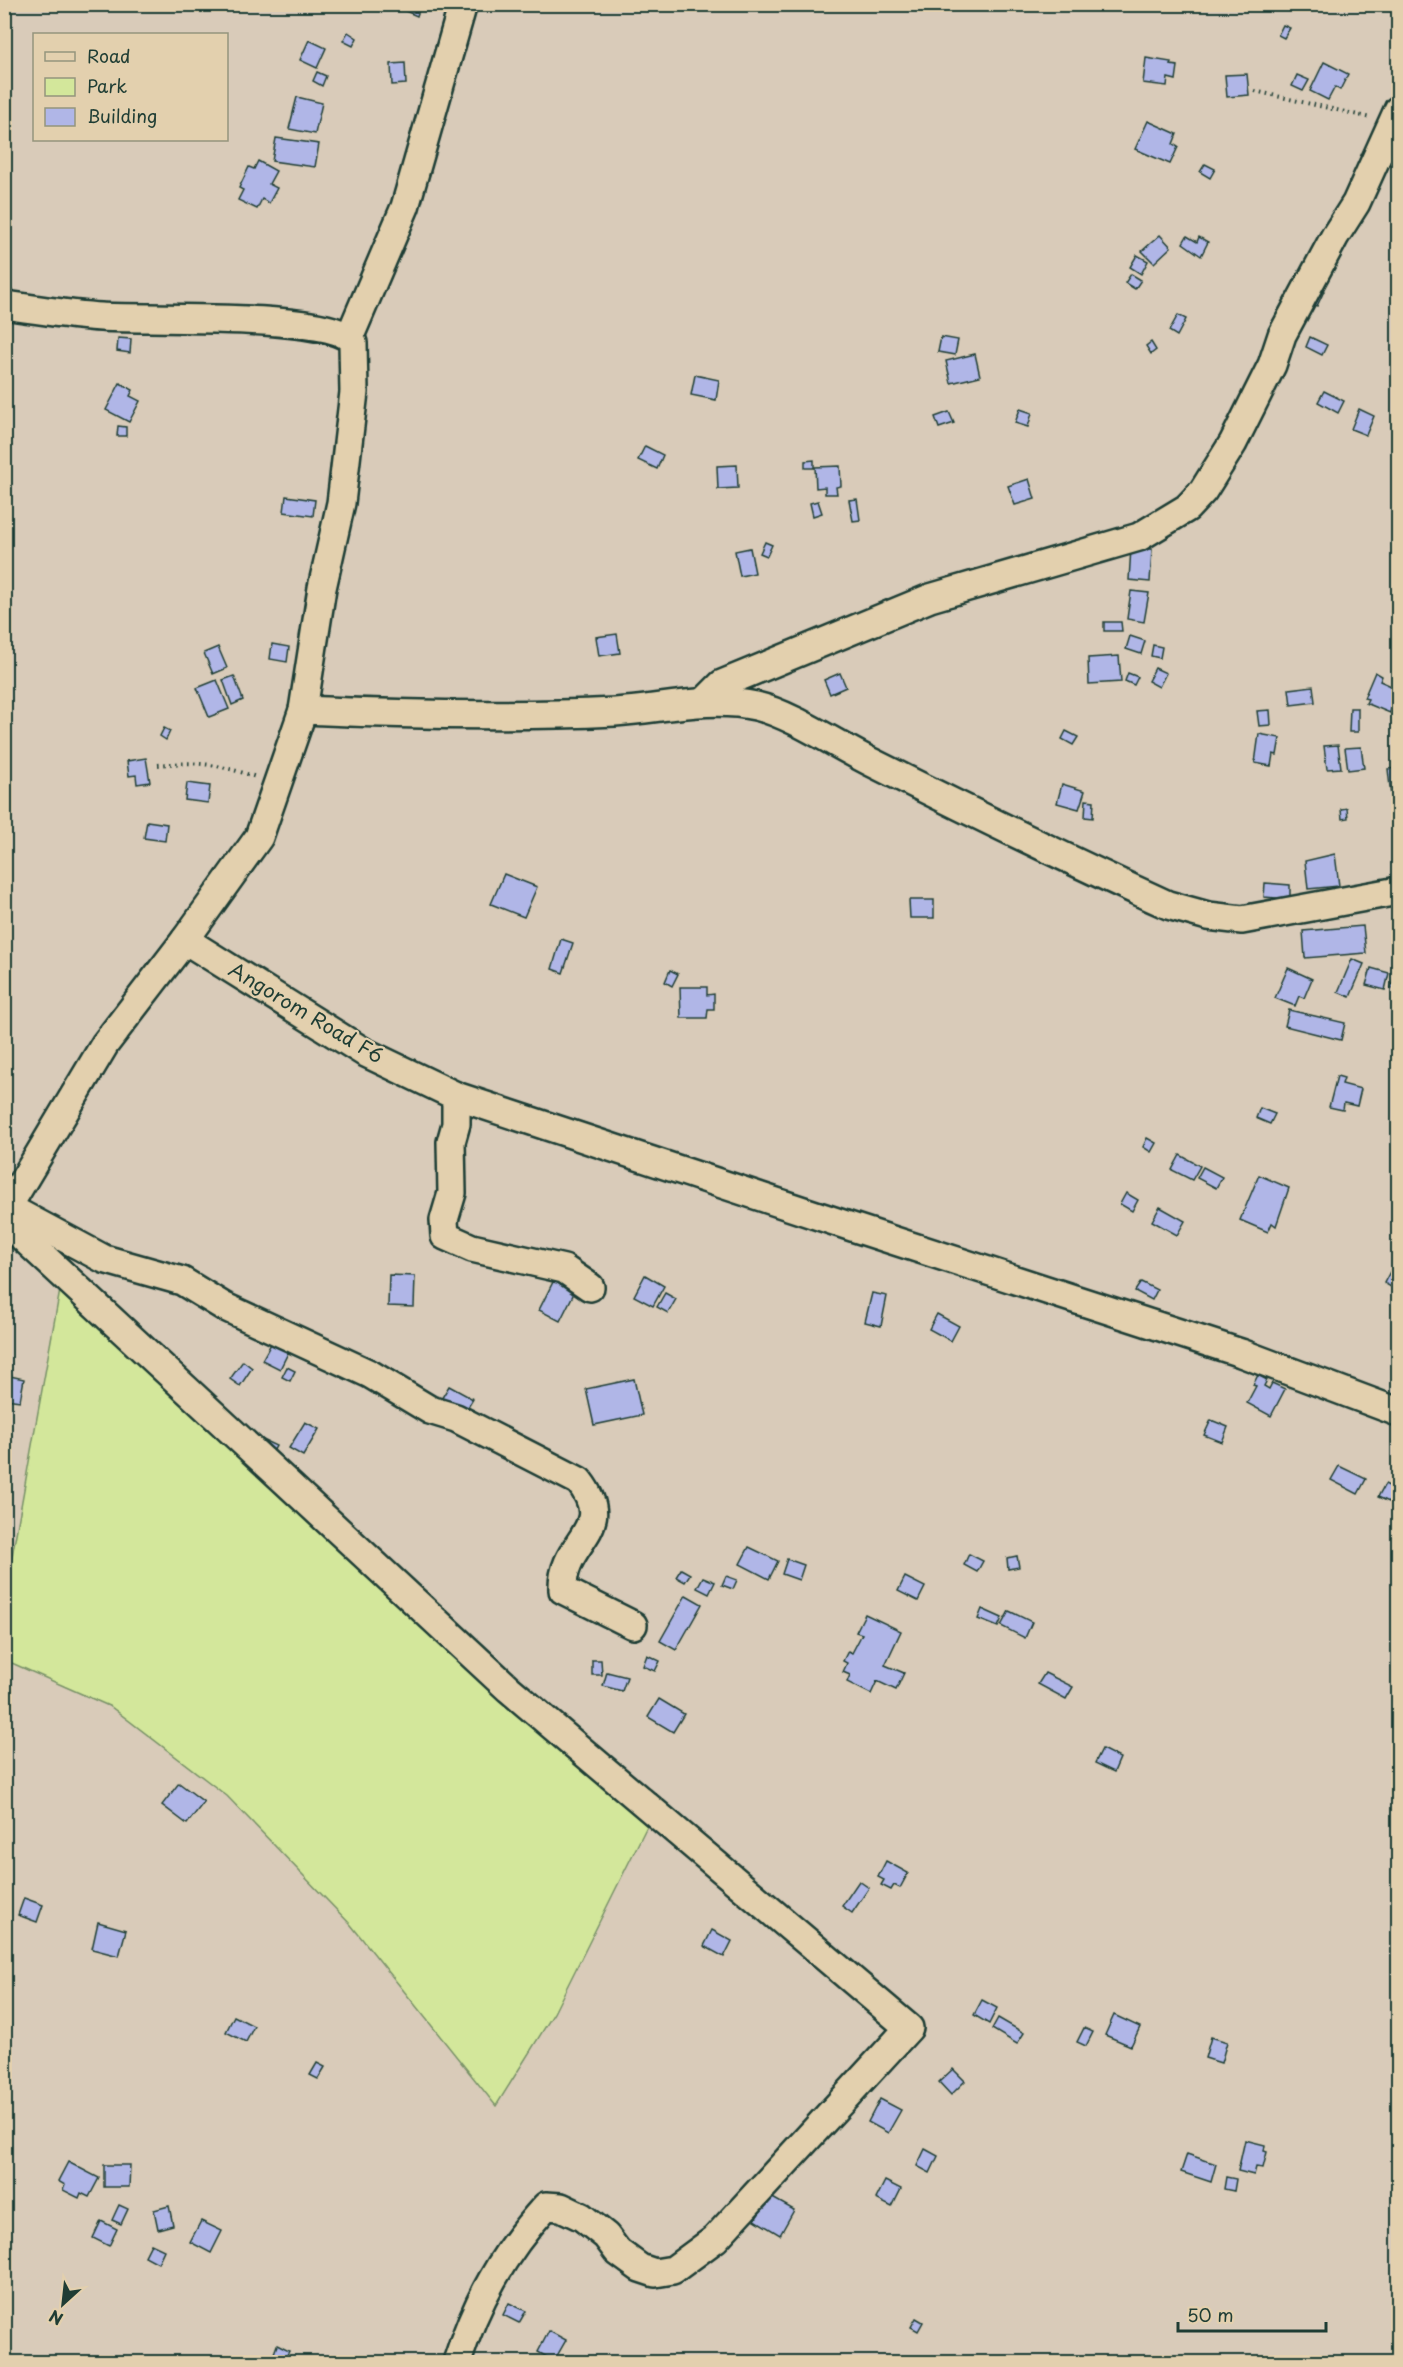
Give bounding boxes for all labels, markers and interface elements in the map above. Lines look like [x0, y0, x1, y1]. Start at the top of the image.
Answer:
legend [33, 33, 228, 141]
text: Road [87, 42, 131, 69]
text: Park [87, 72, 127, 99]
text: Building [87, 102, 157, 129]
street label: Angorom Road F6 [224, 954, 390, 1070]
north arrow [33, 2274, 93, 2334]
scale bar [1178, 2295, 1326, 2333]
text: 50 m [1187, 2301, 1234, 2328]
text: N [45, 2305, 67, 2332]

